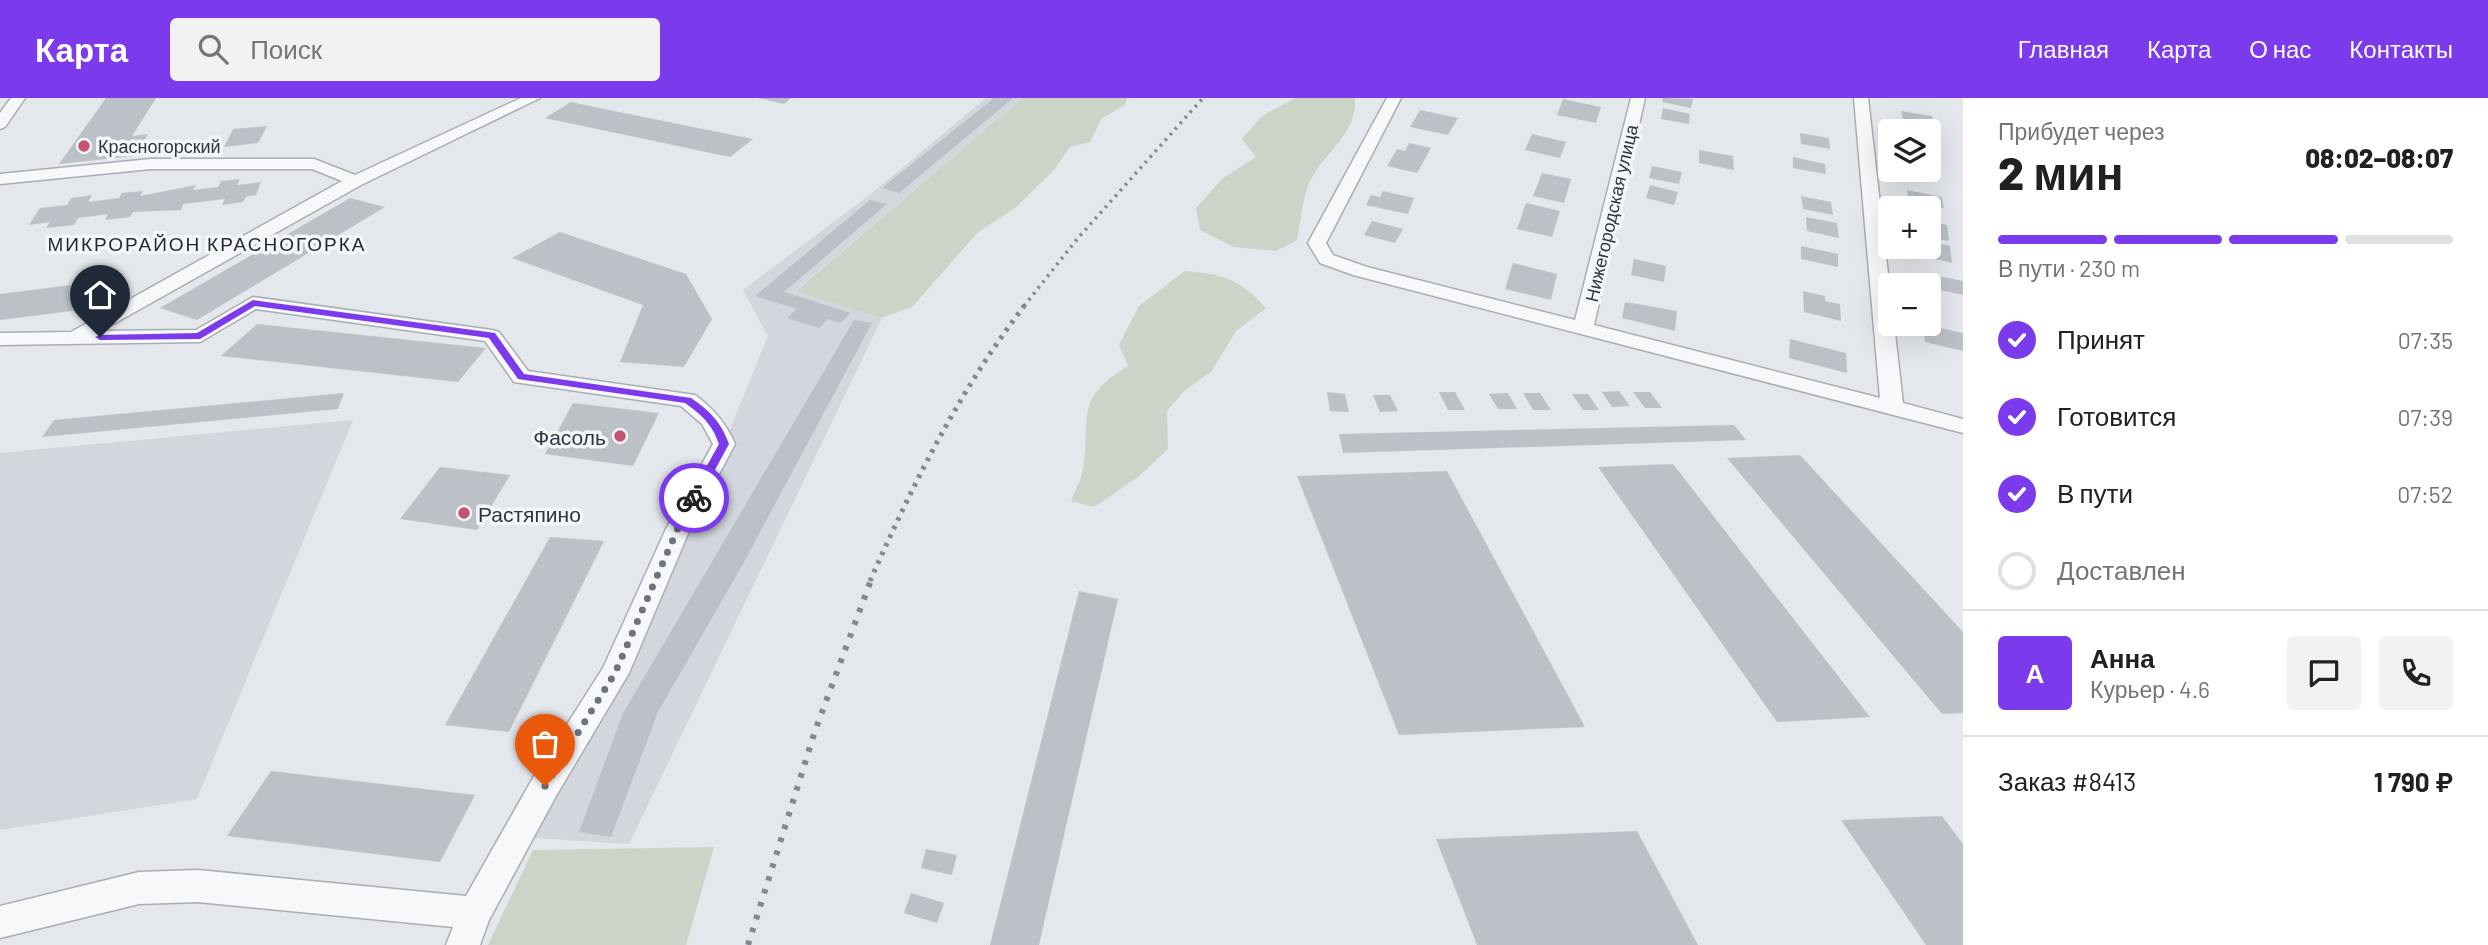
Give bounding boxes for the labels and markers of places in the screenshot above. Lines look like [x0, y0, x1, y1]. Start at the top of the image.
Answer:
place label: Красногорский [98, 135, 221, 157]
marker: Красногорский [76, 138, 92, 154]
pin [70, 265, 130, 337]
place label: Фасоль [533, 424, 606, 449]
marker: Фасоль [612, 428, 628, 444]
place label: Растяпино [478, 501, 581, 526]
marker: Растяпино [456, 505, 472, 521]
pin [515, 714, 575, 786]

